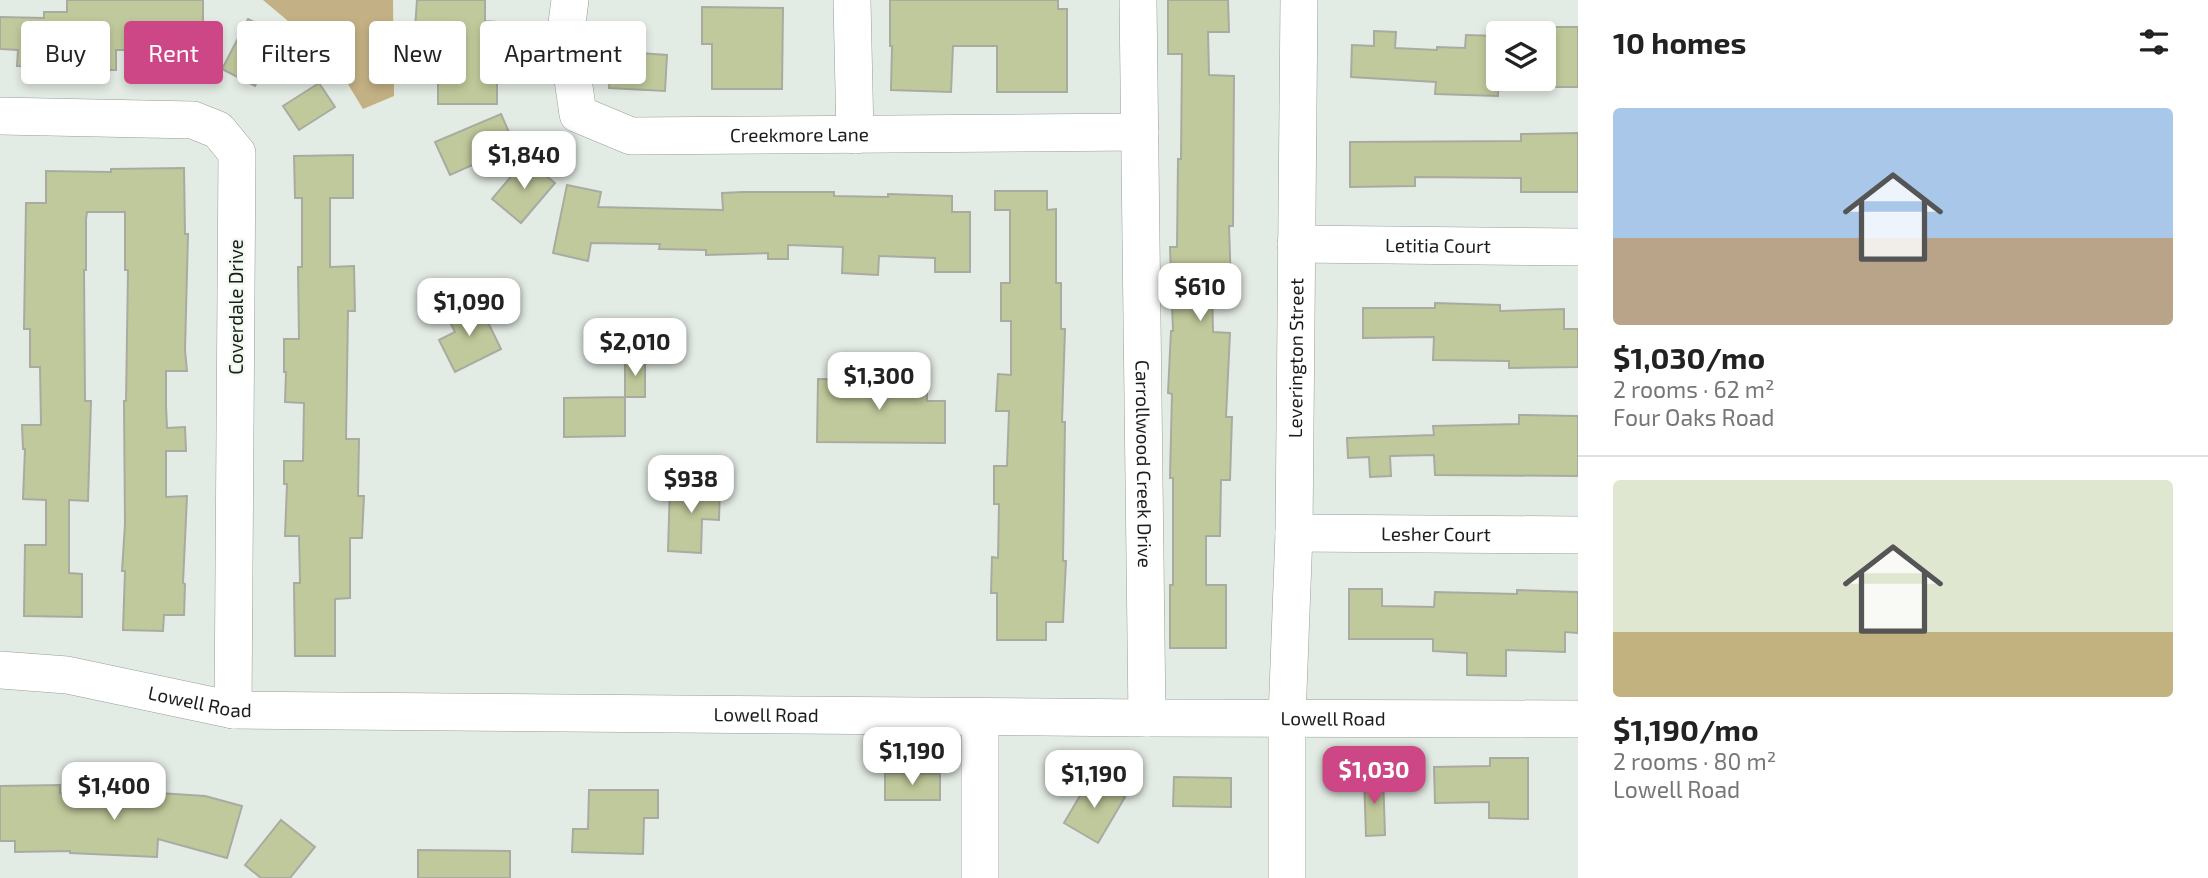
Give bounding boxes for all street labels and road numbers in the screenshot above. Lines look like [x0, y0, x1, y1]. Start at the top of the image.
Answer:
street label: Creekmore Lane [730, 122, 869, 146]
street label: Letitia Court [1385, 233, 1491, 257]
street label: Coverdale Drive [224, 239, 247, 375]
street label: Leverington Street [1283, 278, 1307, 438]
street label: Carrollwood Creek Drive [1132, 360, 1157, 568]
street label: Lesher Court [1381, 522, 1491, 545]
street label: Lowell Road [146, 680, 252, 721]
street label: Lowell Road [713, 702, 819, 726]
street label: Lowell Road [1281, 706, 1386, 730]

